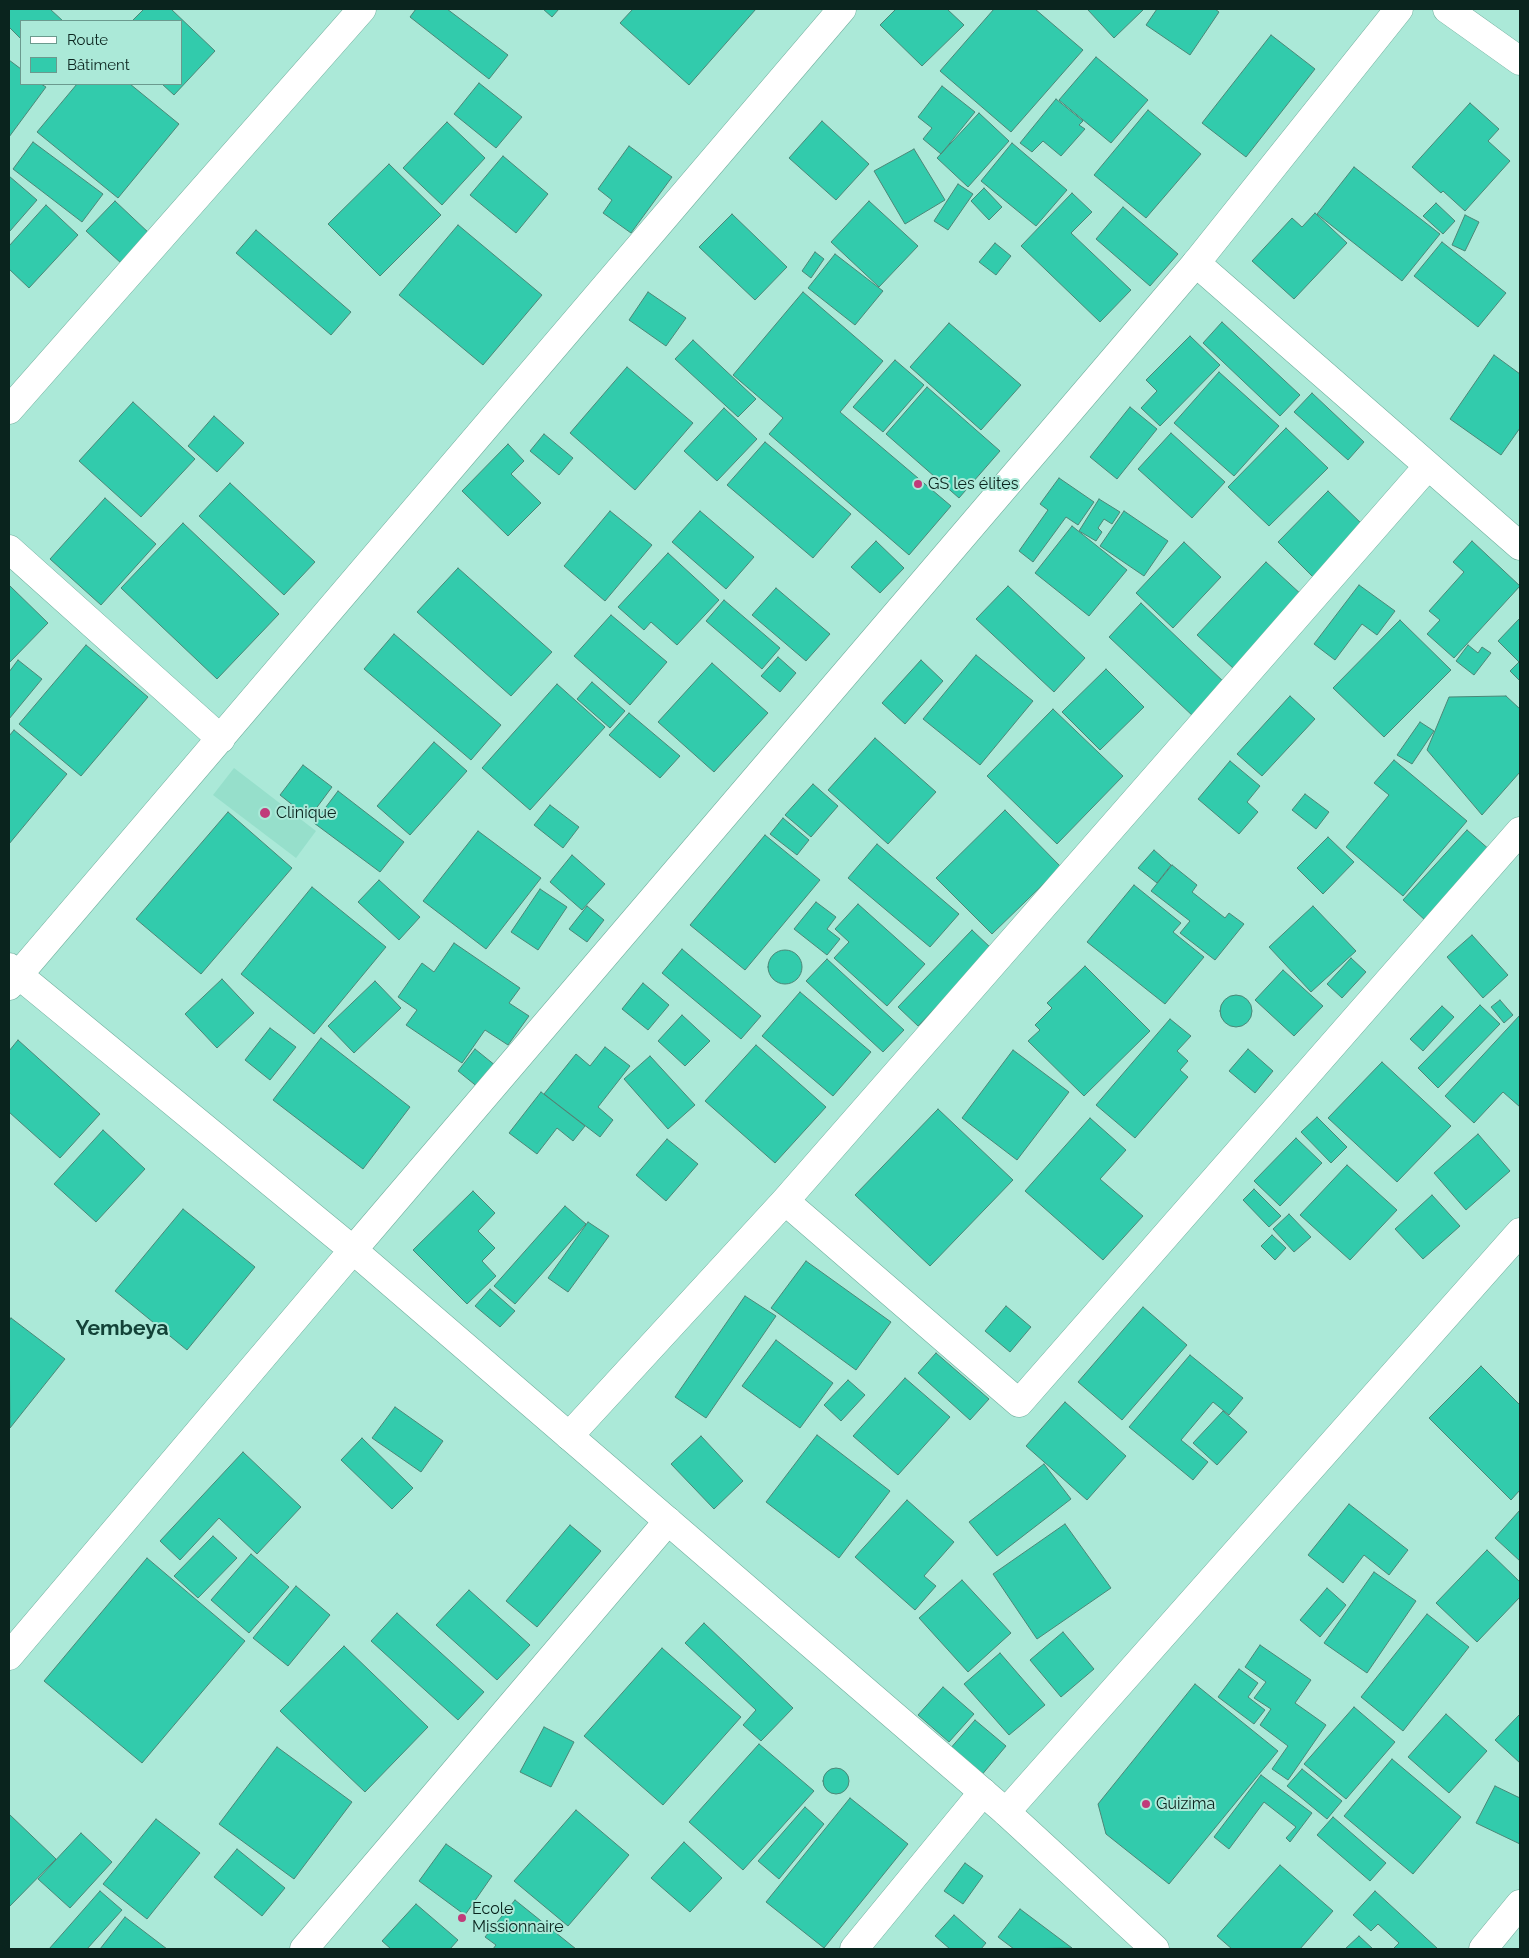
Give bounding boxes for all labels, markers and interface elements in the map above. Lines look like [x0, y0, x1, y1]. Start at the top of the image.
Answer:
legend [20, 20, 182, 85]
text: Route [67, 31, 108, 49]
text: Bâtiment [67, 56, 130, 74]
place label: GS les élites [928, 474, 1018, 494]
marker: GS les élites [912, 478, 924, 490]
place label: Clinique [276, 803, 336, 823]
marker: Clinique [258, 806, 272, 820]
district label: Yembeya [76, 1316, 168, 1342]
place label: Guizima [1156, 1794, 1215, 1814]
marker: Guizima [1140, 1798, 1152, 1810]
place label: Ecole Missionnaire [472, 1899, 564, 1937]
marker: Ecole Missionnaire [456, 1912, 468, 1924]

